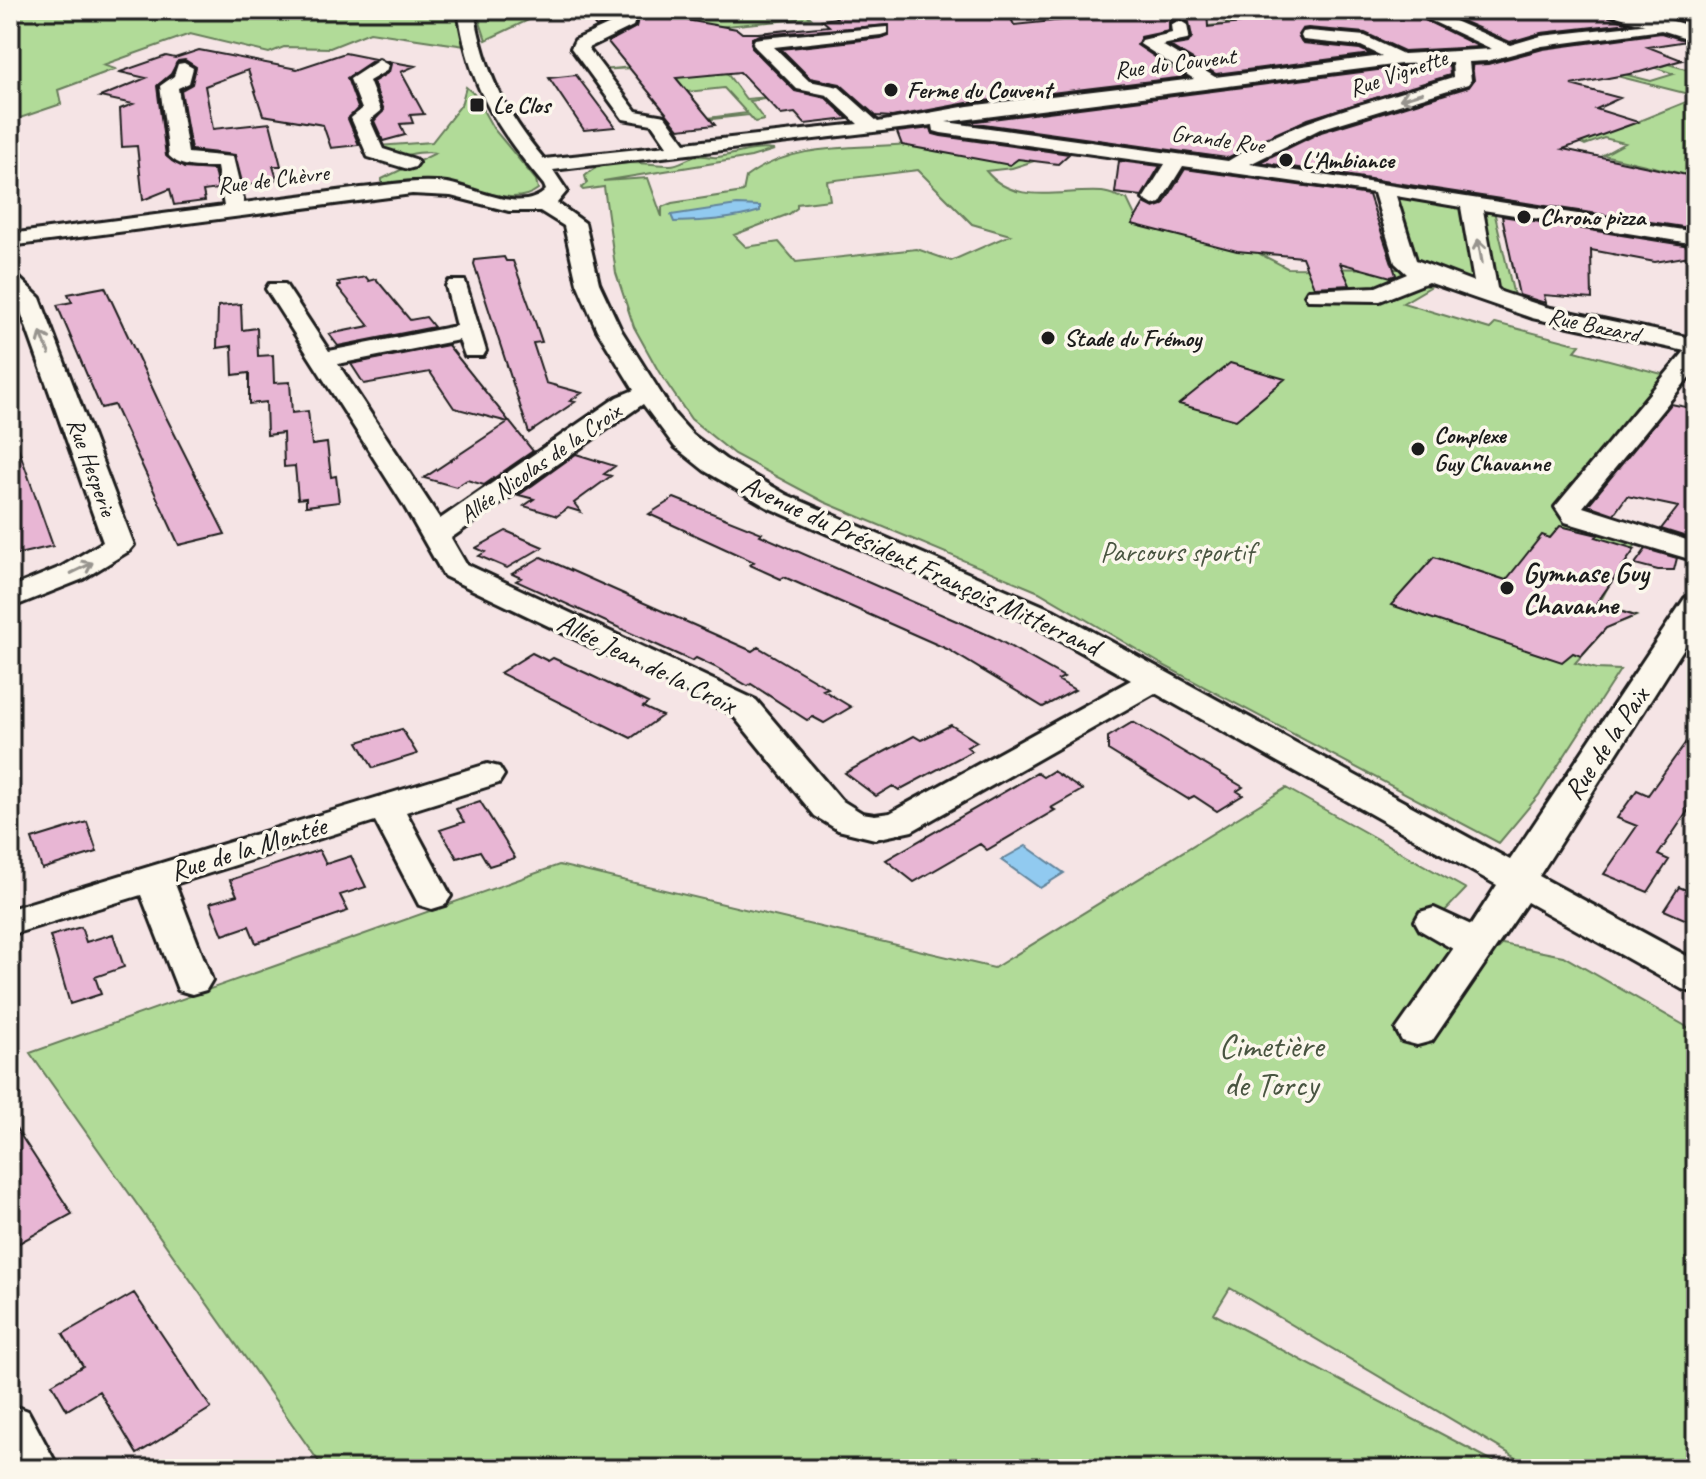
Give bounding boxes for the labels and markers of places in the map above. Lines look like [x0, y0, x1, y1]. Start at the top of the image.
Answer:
place label: Ferme du Couvent [907, 75, 1055, 105]
marker: Ferme du Couvent [882, 81, 900, 99]
place label: Le Clos [493, 90, 553, 120]
marker: Le Clos [468, 96, 486, 114]
place label: L'Ambiance [1302, 145, 1396, 175]
marker: L'Ambiance [1277, 151, 1295, 169]
place label: Chrono pizza [1540, 202, 1648, 232]
marker: Chrono pizza [1515, 208, 1533, 226]
place label: Stade du Frémoy [1064, 323, 1203, 353]
marker: Stade du Frémoy [1039, 329, 1057, 347]
place label: Complexe Guy Chavanne [1434, 420, 1551, 478]
marker: Complexe Guy Chavanne [1409, 440, 1427, 458]
place label: Gymnase Guy Chavanne [1523, 555, 1651, 622]
marker: Gymnase Guy Chavanne [1498, 579, 1516, 597]

